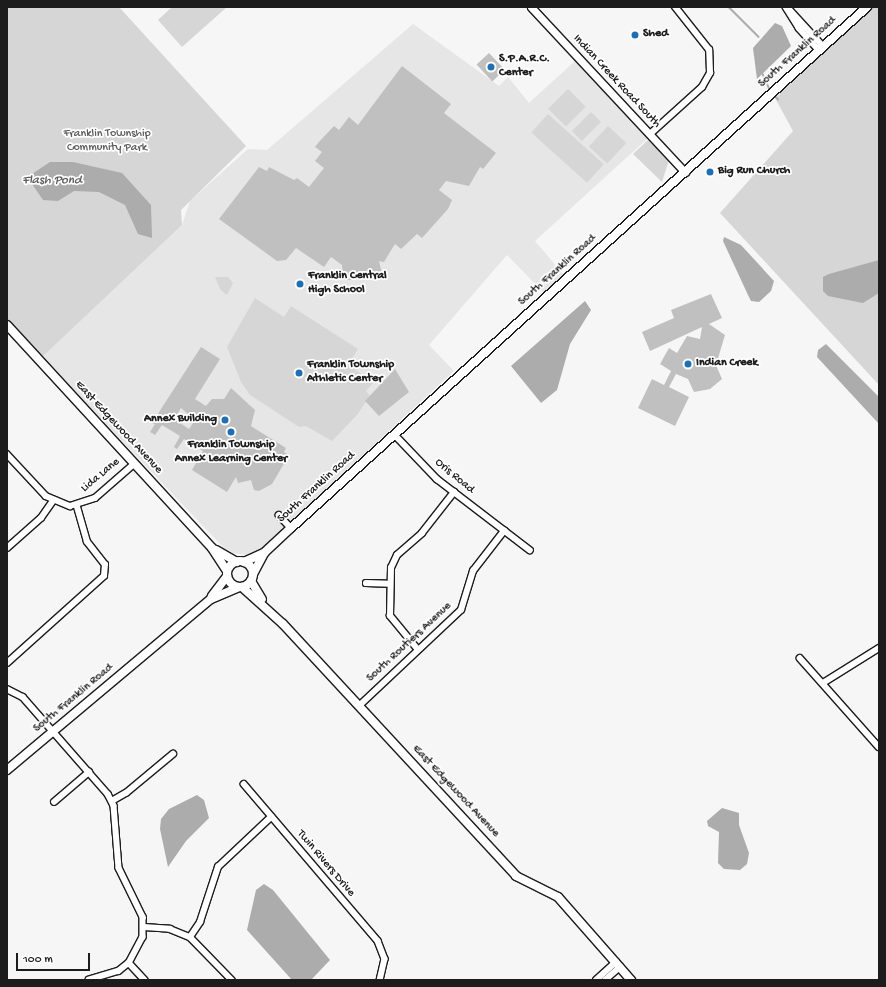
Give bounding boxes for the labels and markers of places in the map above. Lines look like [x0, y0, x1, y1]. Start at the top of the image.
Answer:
place label: Shed [643, 28, 668, 42]
marker: Shed [630, 30, 640, 40]
place label: S.P.A.R.C. Center [499, 53, 550, 81]
marker: S.P.A.R.C. Center [486, 62, 496, 72]
place label: Big Run Church [718, 165, 790, 179]
marker: Big Run Church [705, 167, 715, 177]
place label: Franklin Central High School [308, 270, 387, 298]
marker: Franklin Central High School [295, 279, 305, 289]
place label: Indian Creek [696, 357, 758, 371]
place label: Franklin Township Athletic Center [307, 359, 394, 387]
marker: Indian Creek [683, 359, 693, 369]
marker: Franklin Township Athletic Center [294, 368, 304, 378]
place label: Annex Building [144, 413, 217, 427]
marker: Annex Building [220, 415, 230, 425]
marker: Franklin Township Annex Learning Center [226, 427, 236, 437]
place label: Franklin Township Annex Learning Center [175, 439, 287, 467]

